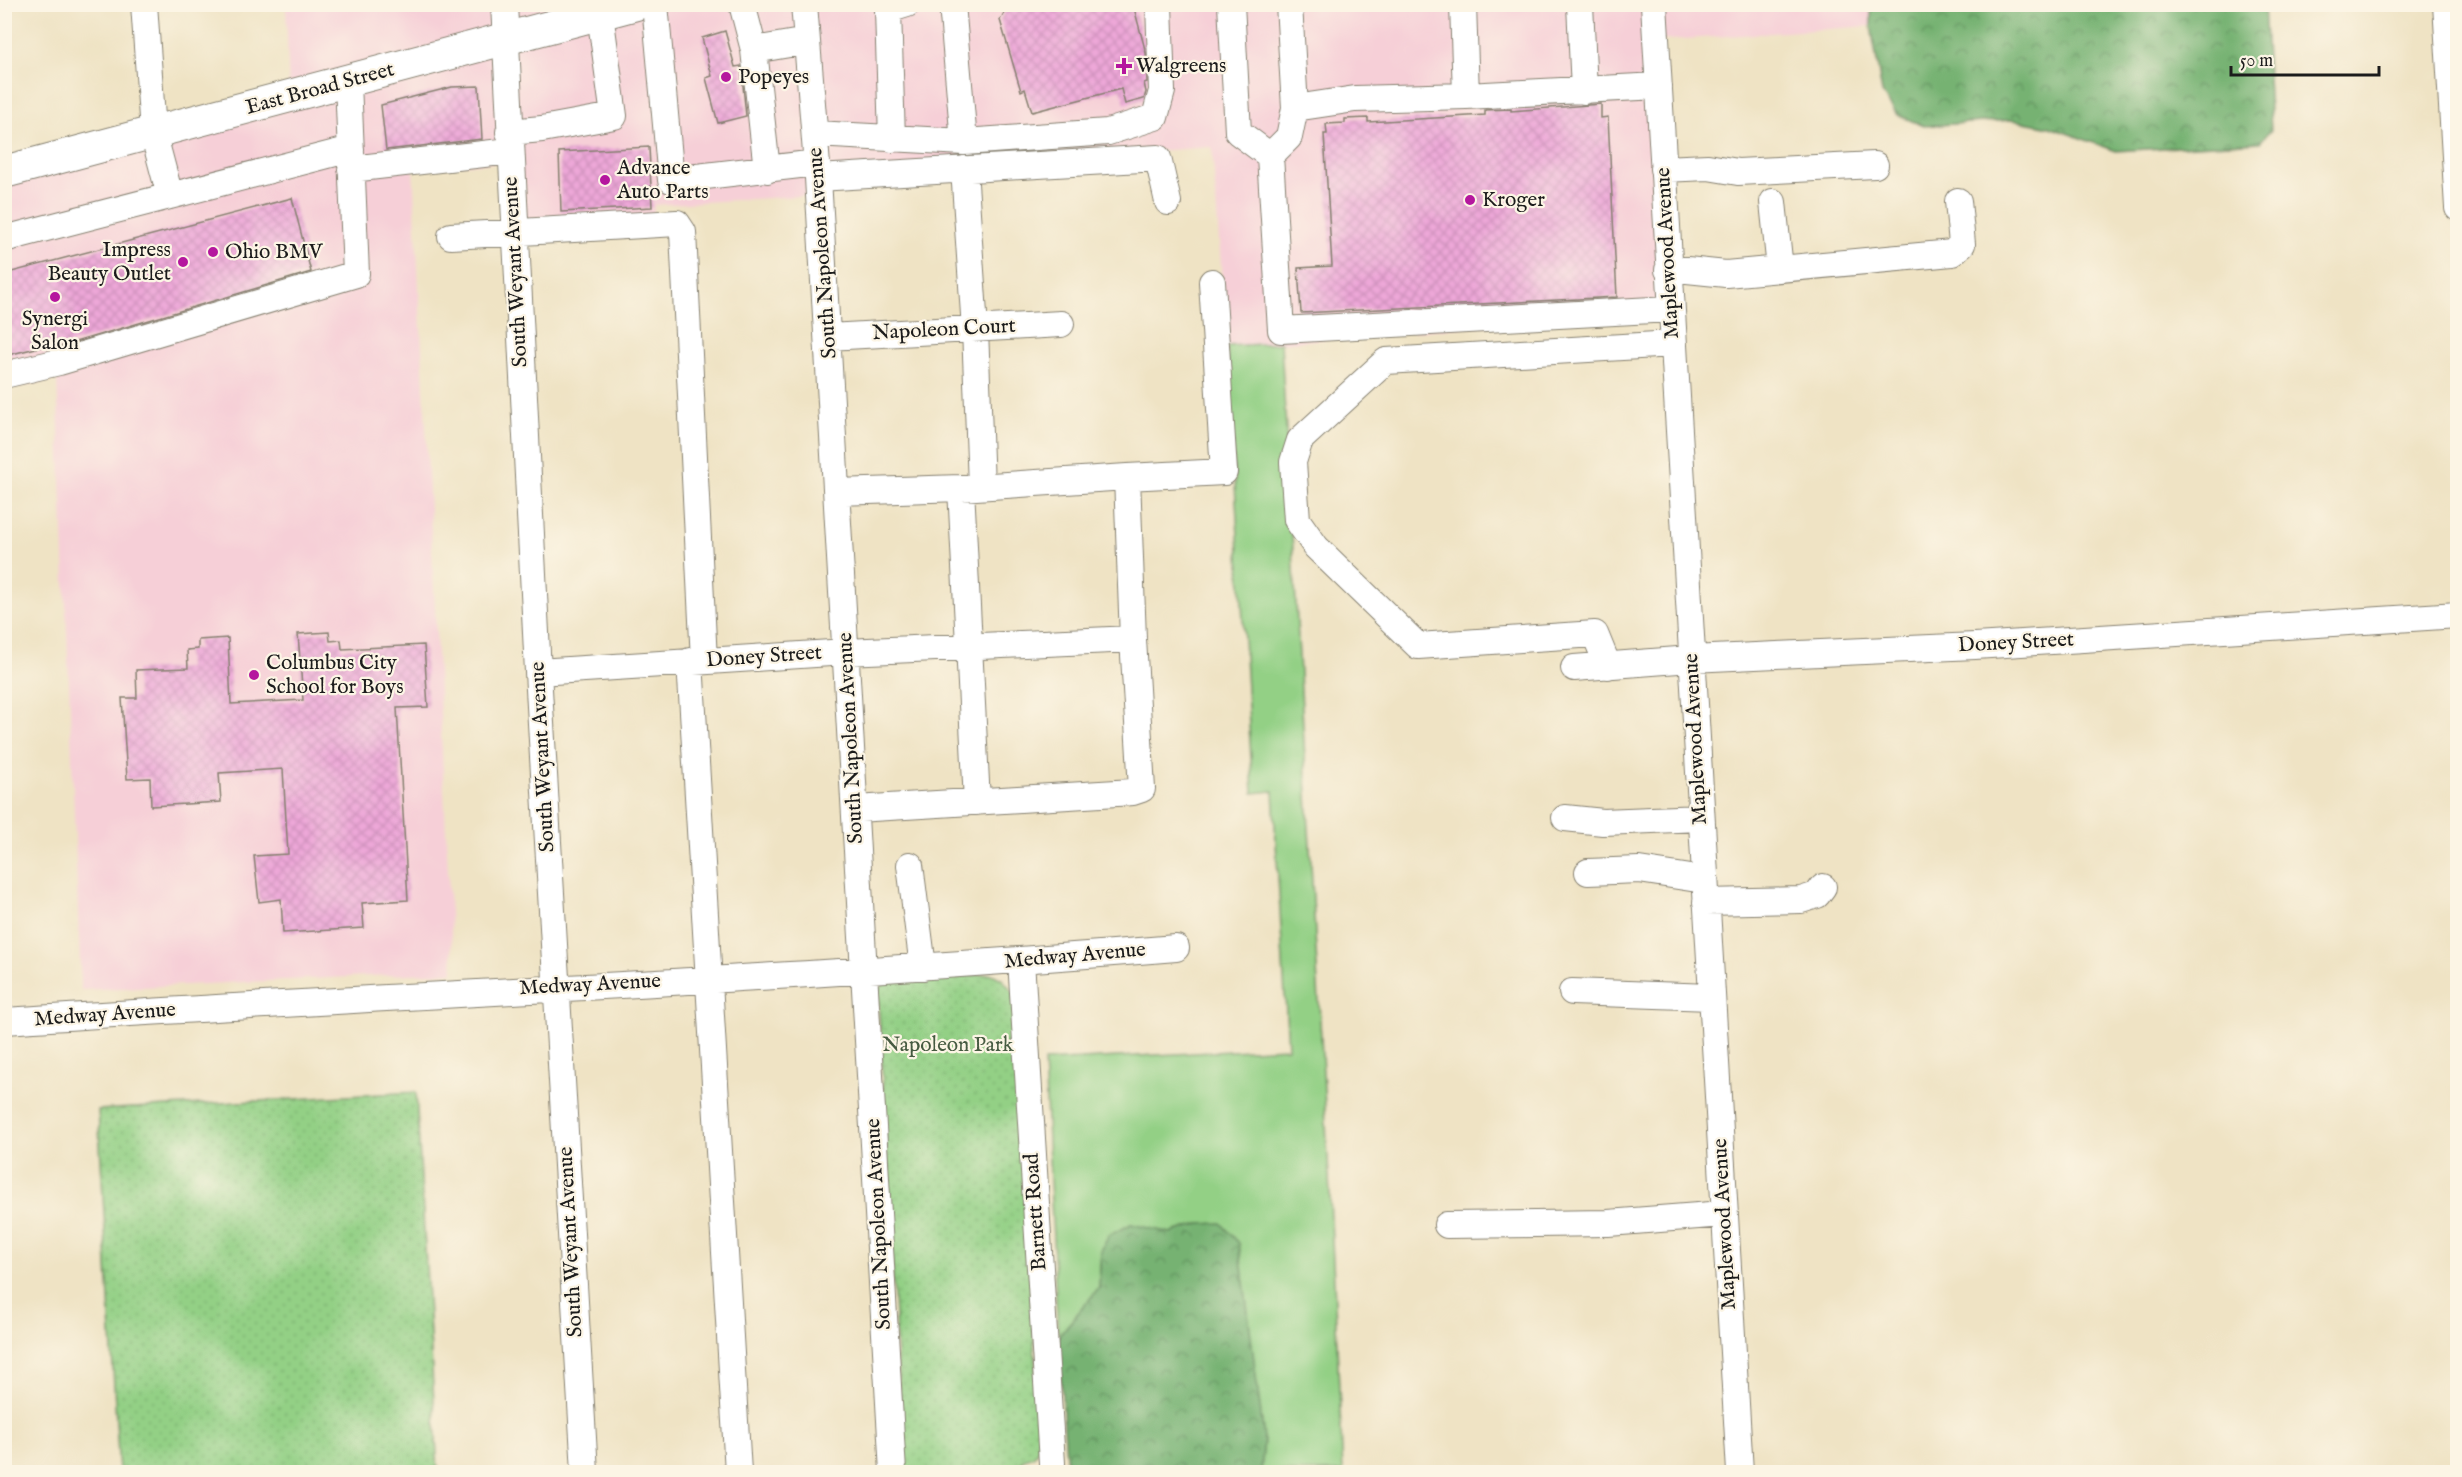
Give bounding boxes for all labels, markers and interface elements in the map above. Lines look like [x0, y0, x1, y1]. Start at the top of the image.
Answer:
scale bar [2231, 39, 2380, 77]
text: 50 m [2240, 50, 2273, 73]
place label: Walgreens [1136, 53, 1227, 80]
street label: East Broad Street [243, 56, 397, 122]
marker: Walgreens [1117, 59, 1131, 73]
place label: Popeyes [738, 64, 809, 91]
marker: Popeyes [719, 70, 733, 84]
street label: South Napoleon Avenue [802, 146, 844, 359]
place label: Advance Auto Parts [616, 155, 709, 206]
street label: Maplewood Avenue [1650, 166, 1686, 339]
marker: Advance Auto Parts [598, 173, 612, 187]
street label: South Weyant Avenue [498, 176, 534, 368]
place label: Kroger [1482, 187, 1545, 214]
marker: Kroger [1463, 193, 1477, 207]
place label: Impress Beauty Outlet [47, 237, 171, 288]
place label: Ohio BMV [225, 239, 324, 266]
marker: Ohio BMV [206, 245, 220, 259]
marker: Impress Beauty Outlet [176, 255, 190, 269]
marker: Synergi Salon [48, 290, 62, 304]
place label: Synergi Salon [22, 306, 88, 357]
street label: Napoleon Court [872, 313, 1016, 347]
street label: Doney Street [1957, 626, 2075, 660]
street label: South Napoleon Avenue [832, 631, 870, 844]
street label: Doney Street [705, 639, 823, 675]
place label: Columbus City School for Boys [266, 650, 404, 701]
street label: Maplewood Avenue [1678, 652, 1714, 825]
street label: South Weyant Avenue [525, 661, 561, 853]
marker: Columbus City School for Boys [247, 668, 261, 682]
street label: Medway Avenue [1003, 936, 1147, 976]
street label: Medway Avenue [518, 968, 662, 1002]
street label: Medway Avenue [33, 997, 177, 1033]
park label: Napoleon Park [882, 1032, 1015, 1059]
street label: South Napoleon Avenue [860, 1117, 898, 1330]
street label: Maplewood Avenue [1707, 1137, 1743, 1310]
street label: South Weyant Avenue [553, 1146, 589, 1338]
street label: Barnett Road [1018, 1151, 1054, 1272]

